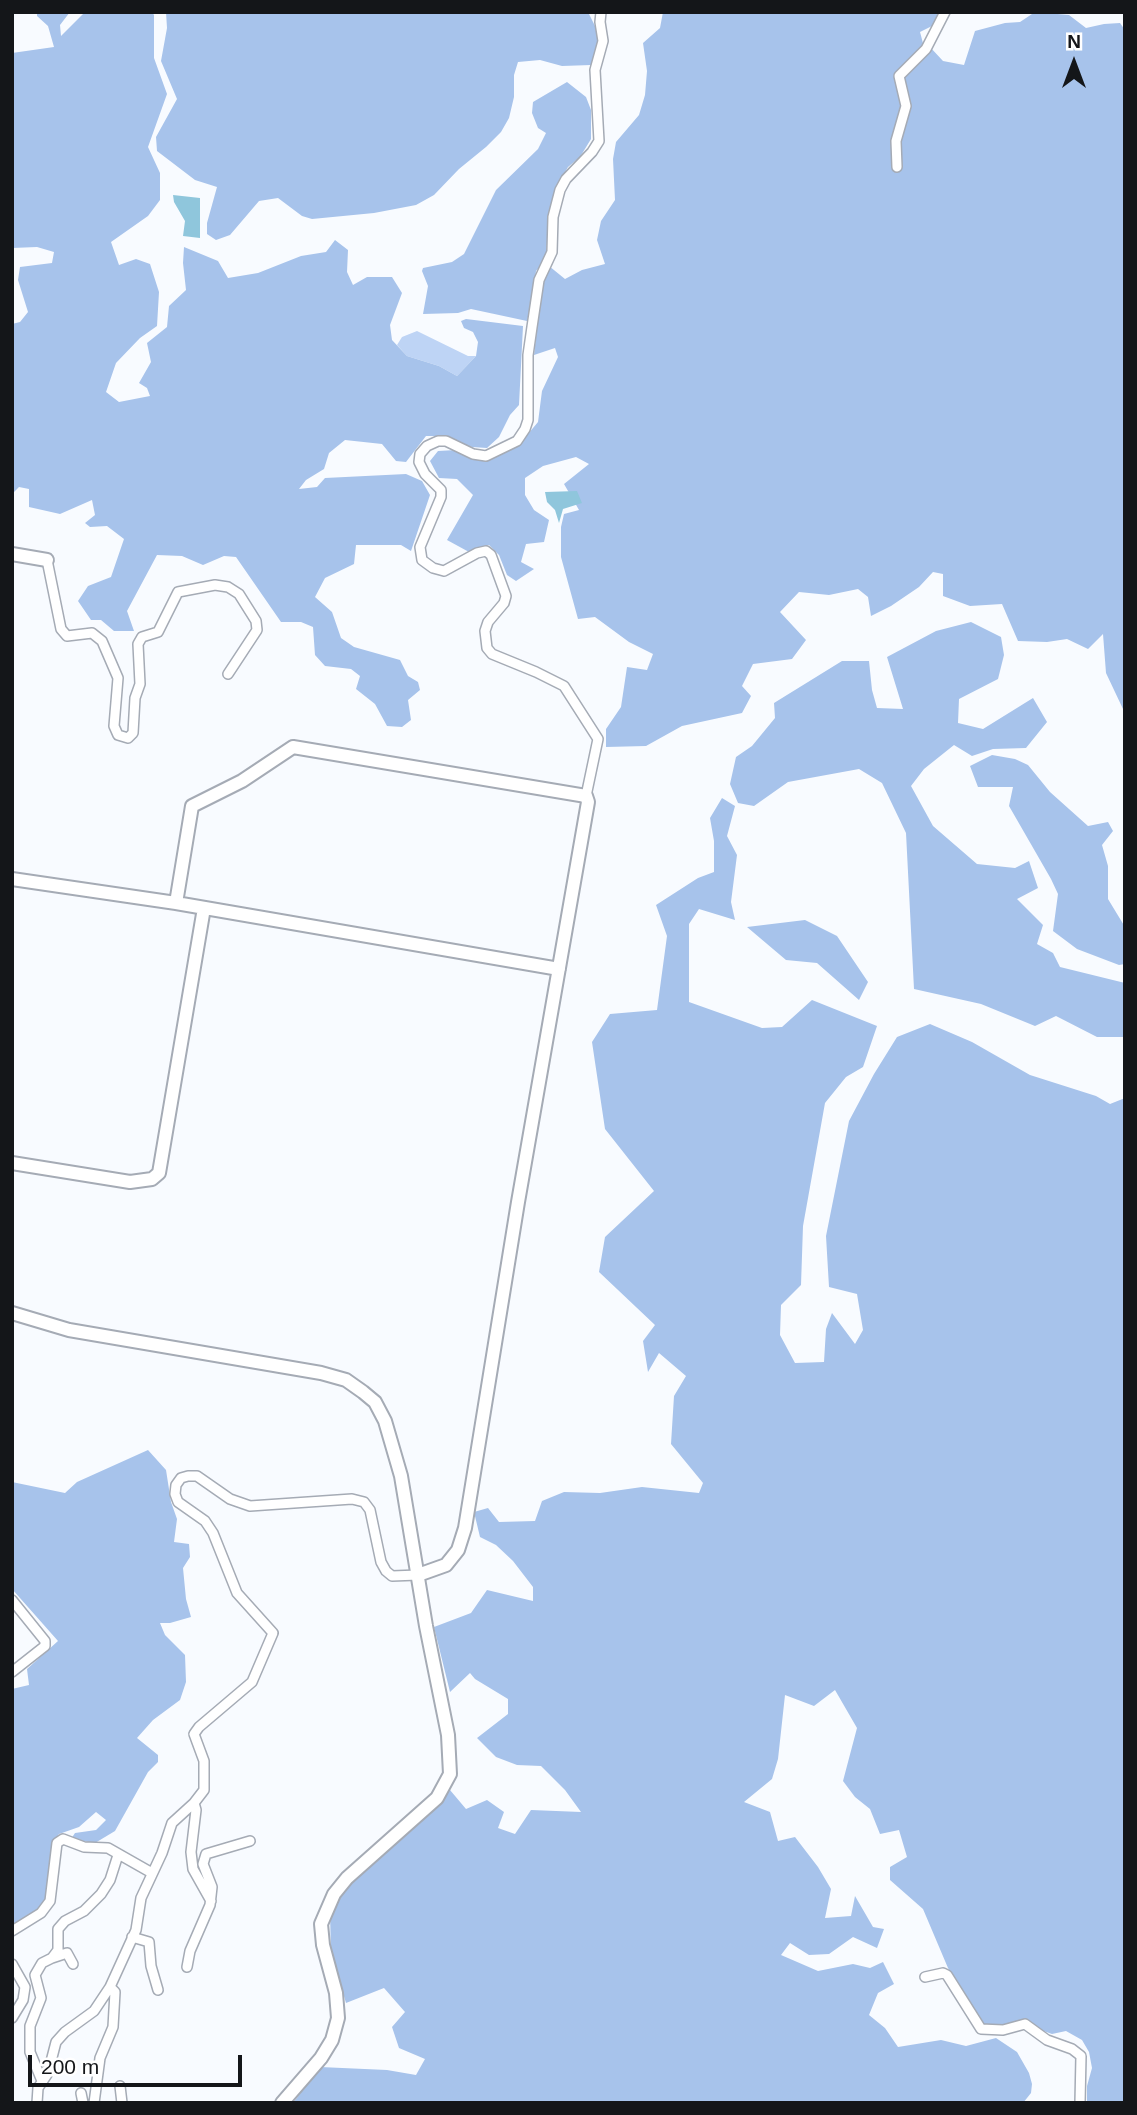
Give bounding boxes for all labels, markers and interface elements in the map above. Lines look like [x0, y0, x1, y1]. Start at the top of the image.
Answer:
north arrow [1039, 28, 1109, 98]
text: N [1067, 31, 1081, 52]
scale bar [32, 2042, 245, 2086]
text: 200 m [41, 2055, 99, 2078]

